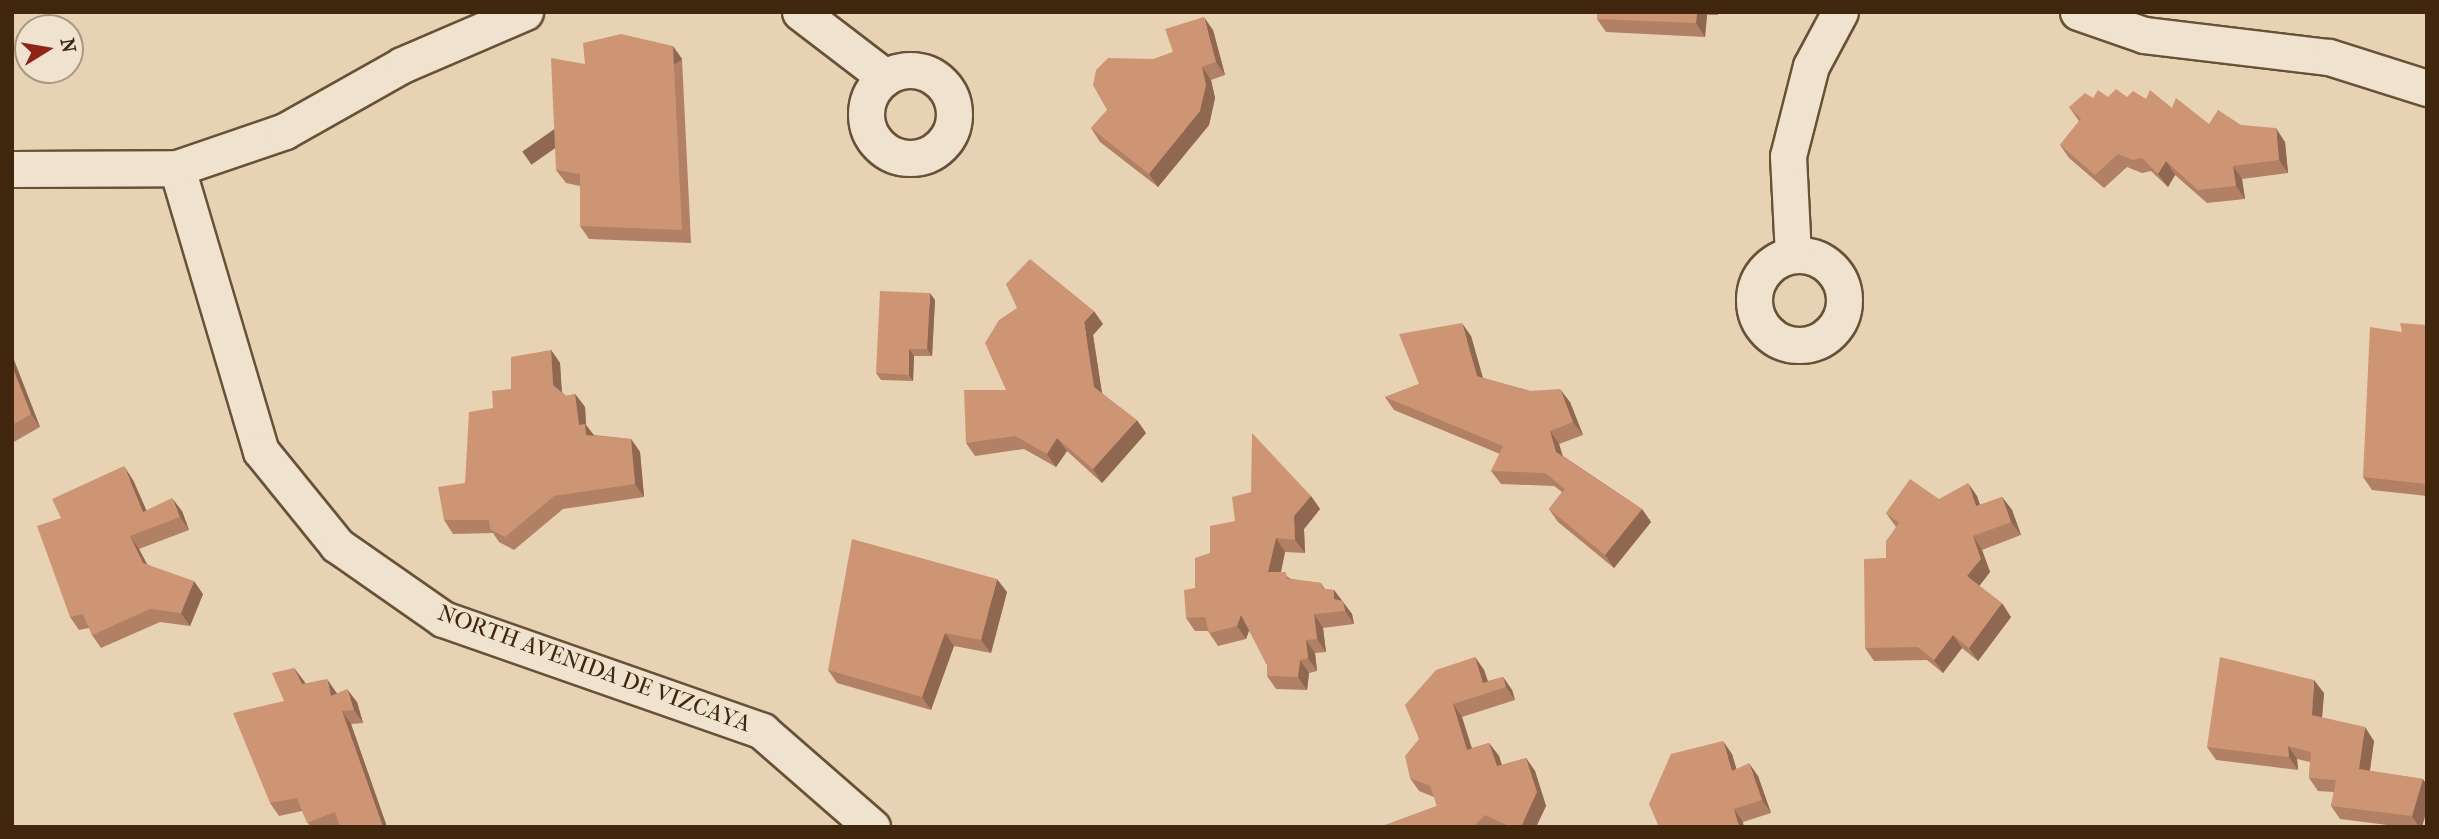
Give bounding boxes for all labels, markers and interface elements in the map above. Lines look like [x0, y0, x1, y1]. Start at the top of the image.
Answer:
north arrow [14, 14, 84, 84]
text: N [55, 36, 80, 55]
street label: NORTH AVENIDA DE VIZCAYA [434, 599, 754, 739]

